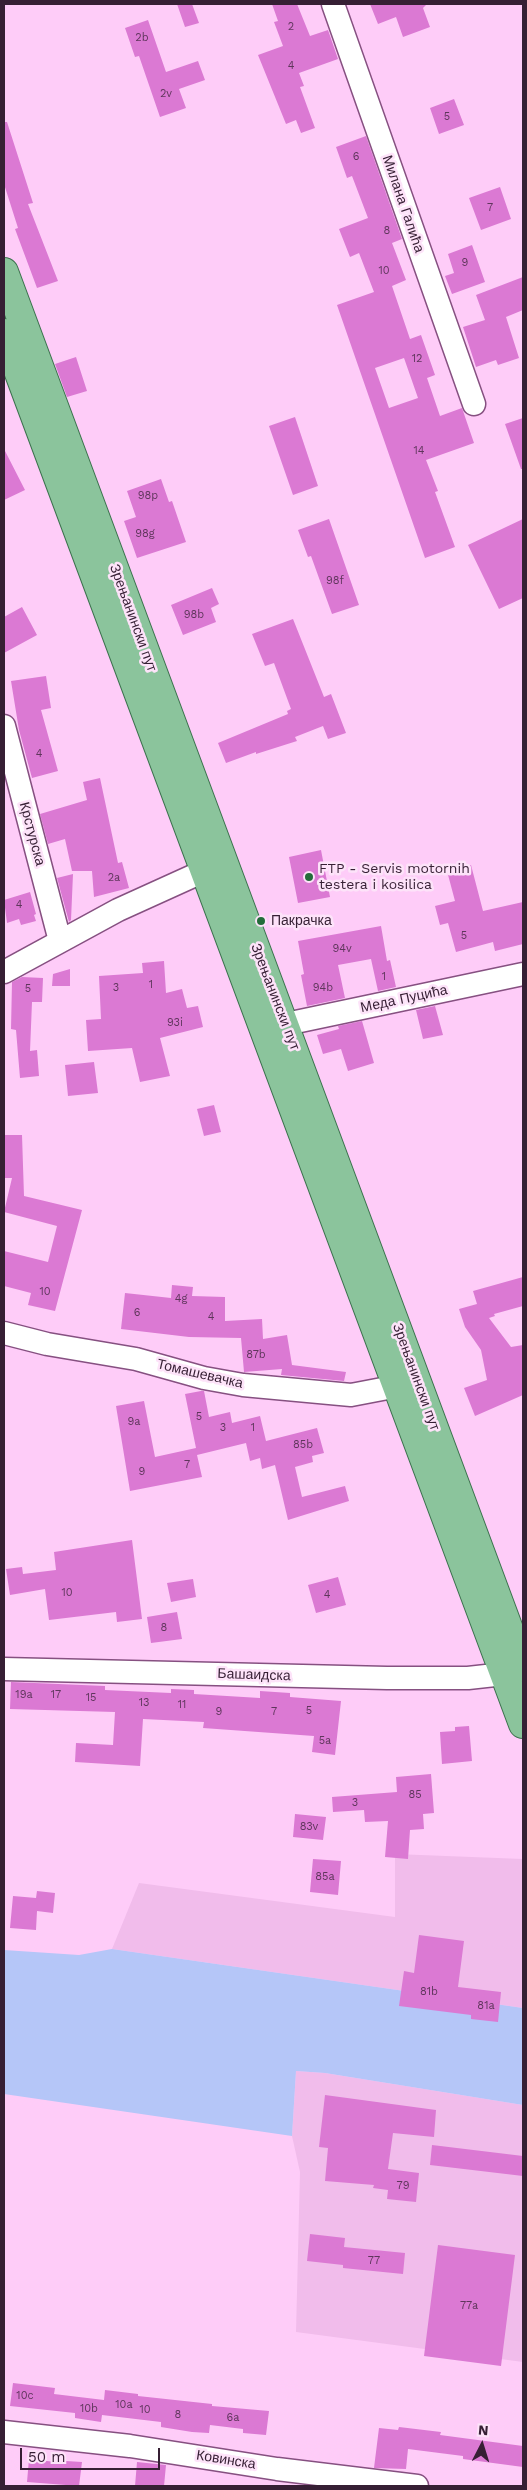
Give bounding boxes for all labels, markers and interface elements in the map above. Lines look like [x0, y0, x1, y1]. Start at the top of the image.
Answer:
house number: 2 [288, 20, 294, 34]
house number: 2b [135, 31, 149, 45]
house number: 4 [288, 59, 294, 73]
house number: 2v [160, 87, 172, 101]
house number: 5 [444, 110, 450, 124]
house number: 6 [353, 150, 359, 164]
street label: Милана Галића [378, 153, 428, 255]
house number: 7 [487, 201, 493, 215]
house number: 8 [384, 224, 390, 238]
house number: 9 [462, 256, 468, 270]
house number: 10 [378, 264, 390, 278]
house number: 12 [412, 352, 422, 366]
house number: 14 [413, 444, 425, 458]
house number: 98p [138, 489, 158, 503]
house number: 98g [135, 527, 155, 541]
street label: Зрењанински пут [106, 562, 160, 674]
house number: 98f [326, 574, 344, 588]
house number: 98b [184, 608, 204, 622]
house number: 4 [36, 747, 42, 761]
street label: Крстурска [15, 800, 49, 868]
place label: FTP - Servis motornih testera i kosilica [319, 861, 470, 894]
house number: 2a [108, 871, 120, 885]
marker: FTP - Servis motornih testera i kosilica [303, 871, 315, 883]
house number: 4 [16, 898, 22, 912]
place label: Пакрачка [271, 913, 332, 929]
marker: Пакрачка [255, 915, 267, 927]
house number: 5 [461, 929, 467, 943]
street label: Зрењанински пут [247, 941, 303, 1053]
house number: 94v [332, 942, 352, 956]
house number: 1 [382, 970, 386, 984]
house number: 1 [149, 978, 153, 992]
house number: 3 [113, 981, 119, 995]
house number: 94b [313, 981, 333, 995]
house number: 5 [25, 982, 31, 996]
street label: Меда Пуцића [359, 982, 449, 1016]
house number: 93i [167, 1016, 183, 1030]
house number: 10 [39, 1285, 51, 1299]
house number: 4g [175, 1292, 187, 1306]
house number: 6 [134, 1306, 140, 1320]
house number: 4 [208, 1310, 214, 1324]
street label: Зрењанински пут [389, 1321, 443, 1433]
house number: 87b [246, 1348, 266, 1362]
street label: Томашевачка [155, 1356, 245, 1392]
house number: 5 [196, 1410, 202, 1424]
house number: 9a [127, 1415, 141, 1429]
house number: 3 [220, 1421, 226, 1435]
house number: 1 [251, 1421, 255, 1435]
house number: 85b [293, 1438, 313, 1452]
house number: 7 [184, 1458, 190, 1472]
house number: 9 [139, 1465, 145, 1479]
house number: 10 [61, 1586, 73, 1600]
house number: 4 [324, 1588, 330, 1602]
house number: 8 [161, 1621, 167, 1635]
street label: Башаидска [217, 1665, 291, 1685]
house number: 19a [15, 1688, 33, 1702]
house number: 17 [51, 1688, 61, 1702]
house number: 15 [86, 1691, 96, 1705]
house number: 13 [139, 1696, 149, 1710]
house number: 11 [178, 1698, 186, 1712]
house number: 5 [306, 1704, 312, 1718]
house number: 9 [216, 1705, 222, 1719]
house number: 7 [271, 1705, 277, 1719]
house number: 5a [319, 1734, 331, 1748]
house number: 85 [408, 1788, 422, 1802]
house number: 3 [352, 1796, 358, 1810]
house number: 83v [300, 1820, 318, 1834]
house number: 85a [315, 1870, 335, 1884]
house number: 81b [420, 1985, 438, 1999]
house number: 81a [477, 1999, 495, 2013]
house number: 79 [397, 2179, 409, 2193]
house number: 77 [368, 2254, 380, 2268]
house number: 77a [460, 2299, 478, 2313]
house number: 10c [16, 2389, 34, 2403]
house number: 10a [115, 2398, 133, 2412]
house number: 10b [80, 2402, 98, 2416]
house number: 10 [139, 2403, 151, 2417]
house number: 8 [175, 2408, 181, 2422]
house number: 6a [227, 2411, 239, 2425]
north arrow [457, 2420, 507, 2470]
text: N [477, 2422, 489, 2438]
scale bar [22, 2438, 162, 2470]
street label: Ковинска [195, 2447, 257, 2473]
text: 50 m [28, 2448, 65, 2466]

